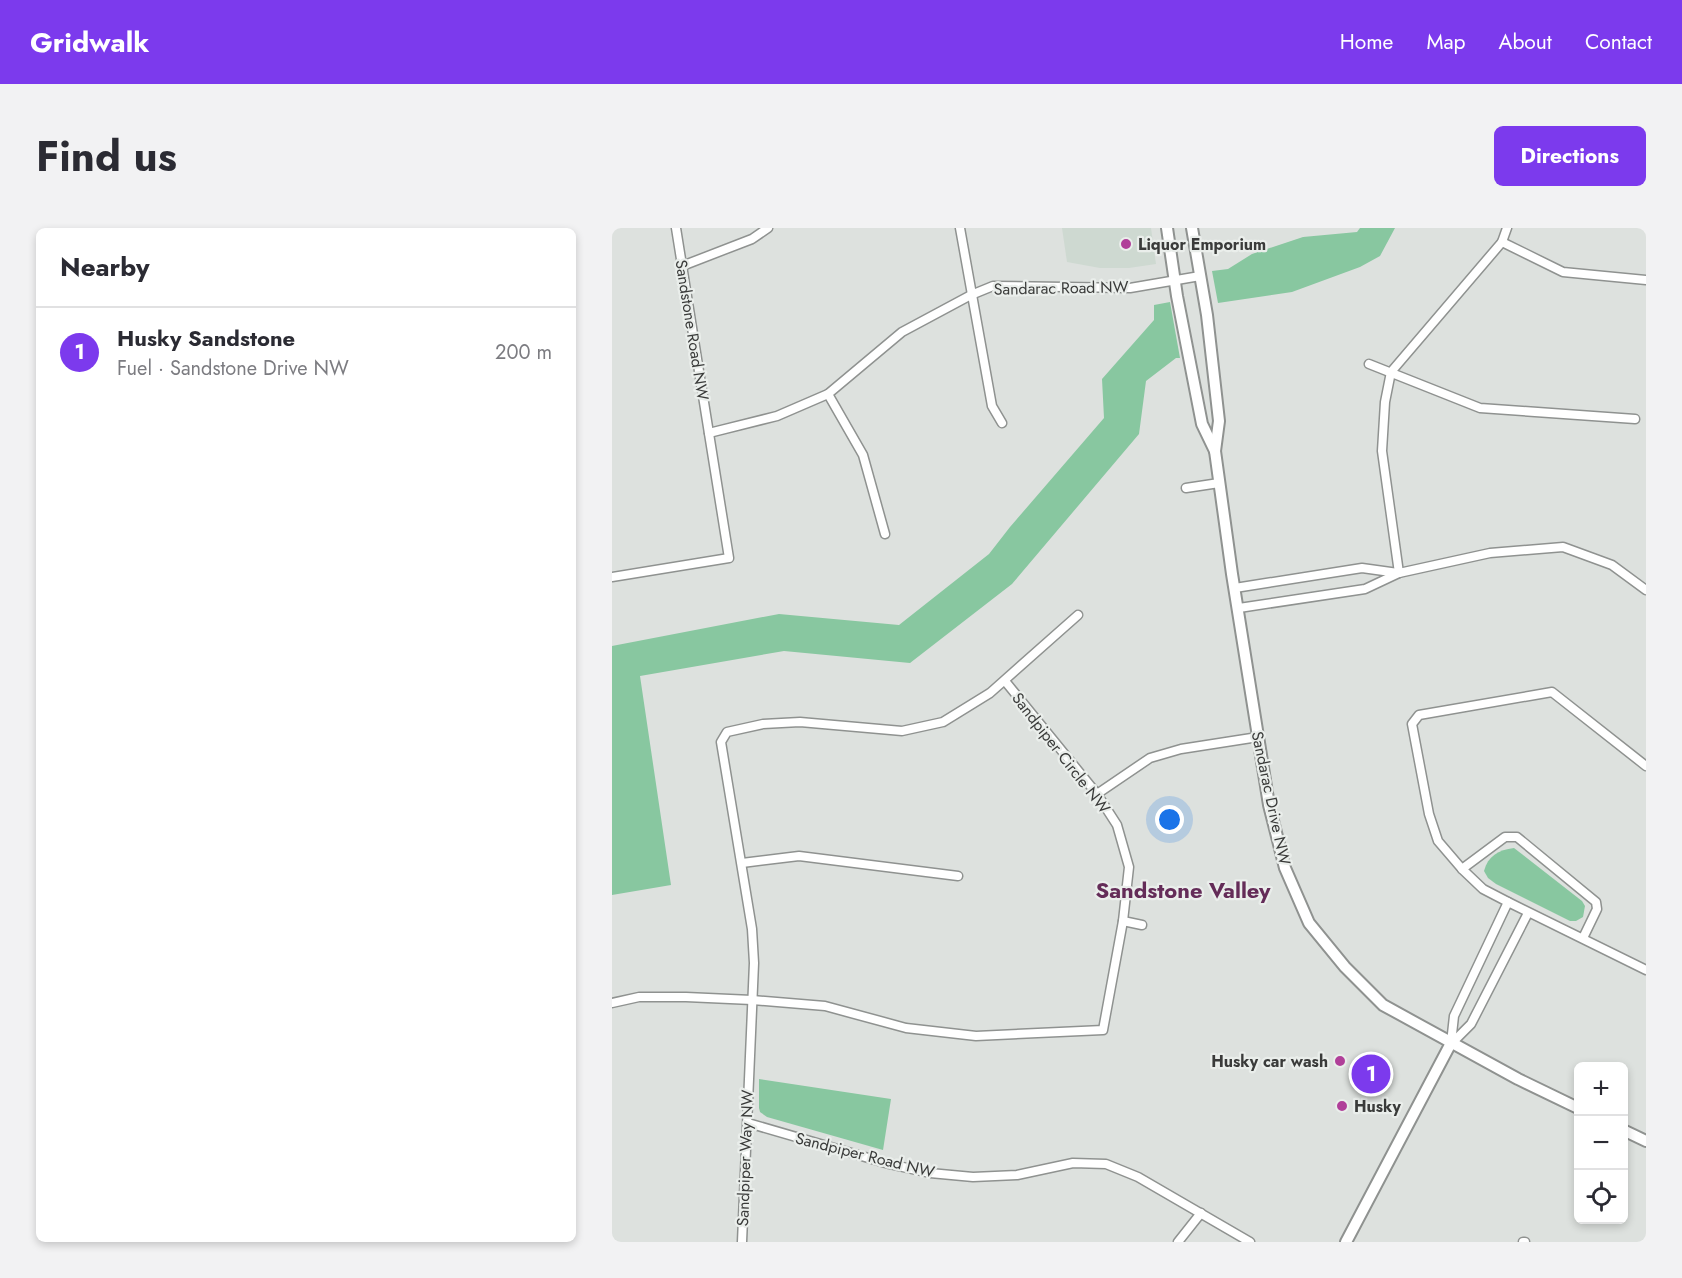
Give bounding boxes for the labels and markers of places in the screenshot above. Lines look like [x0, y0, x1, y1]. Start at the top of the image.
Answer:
place label: Liquor Emporium [1138, 233, 1266, 256]
marker: Liquor Emporium [1119, 237, 1133, 251]
place label: Husky car wash [1211, 1050, 1328, 1073]
pin: 1 [1352, 1052, 1390, 1096]
marker: Husky car wash [1333, 1054, 1347, 1068]
place label: Husky [1354, 1095, 1402, 1118]
marker: Husky [1335, 1099, 1349, 1113]

